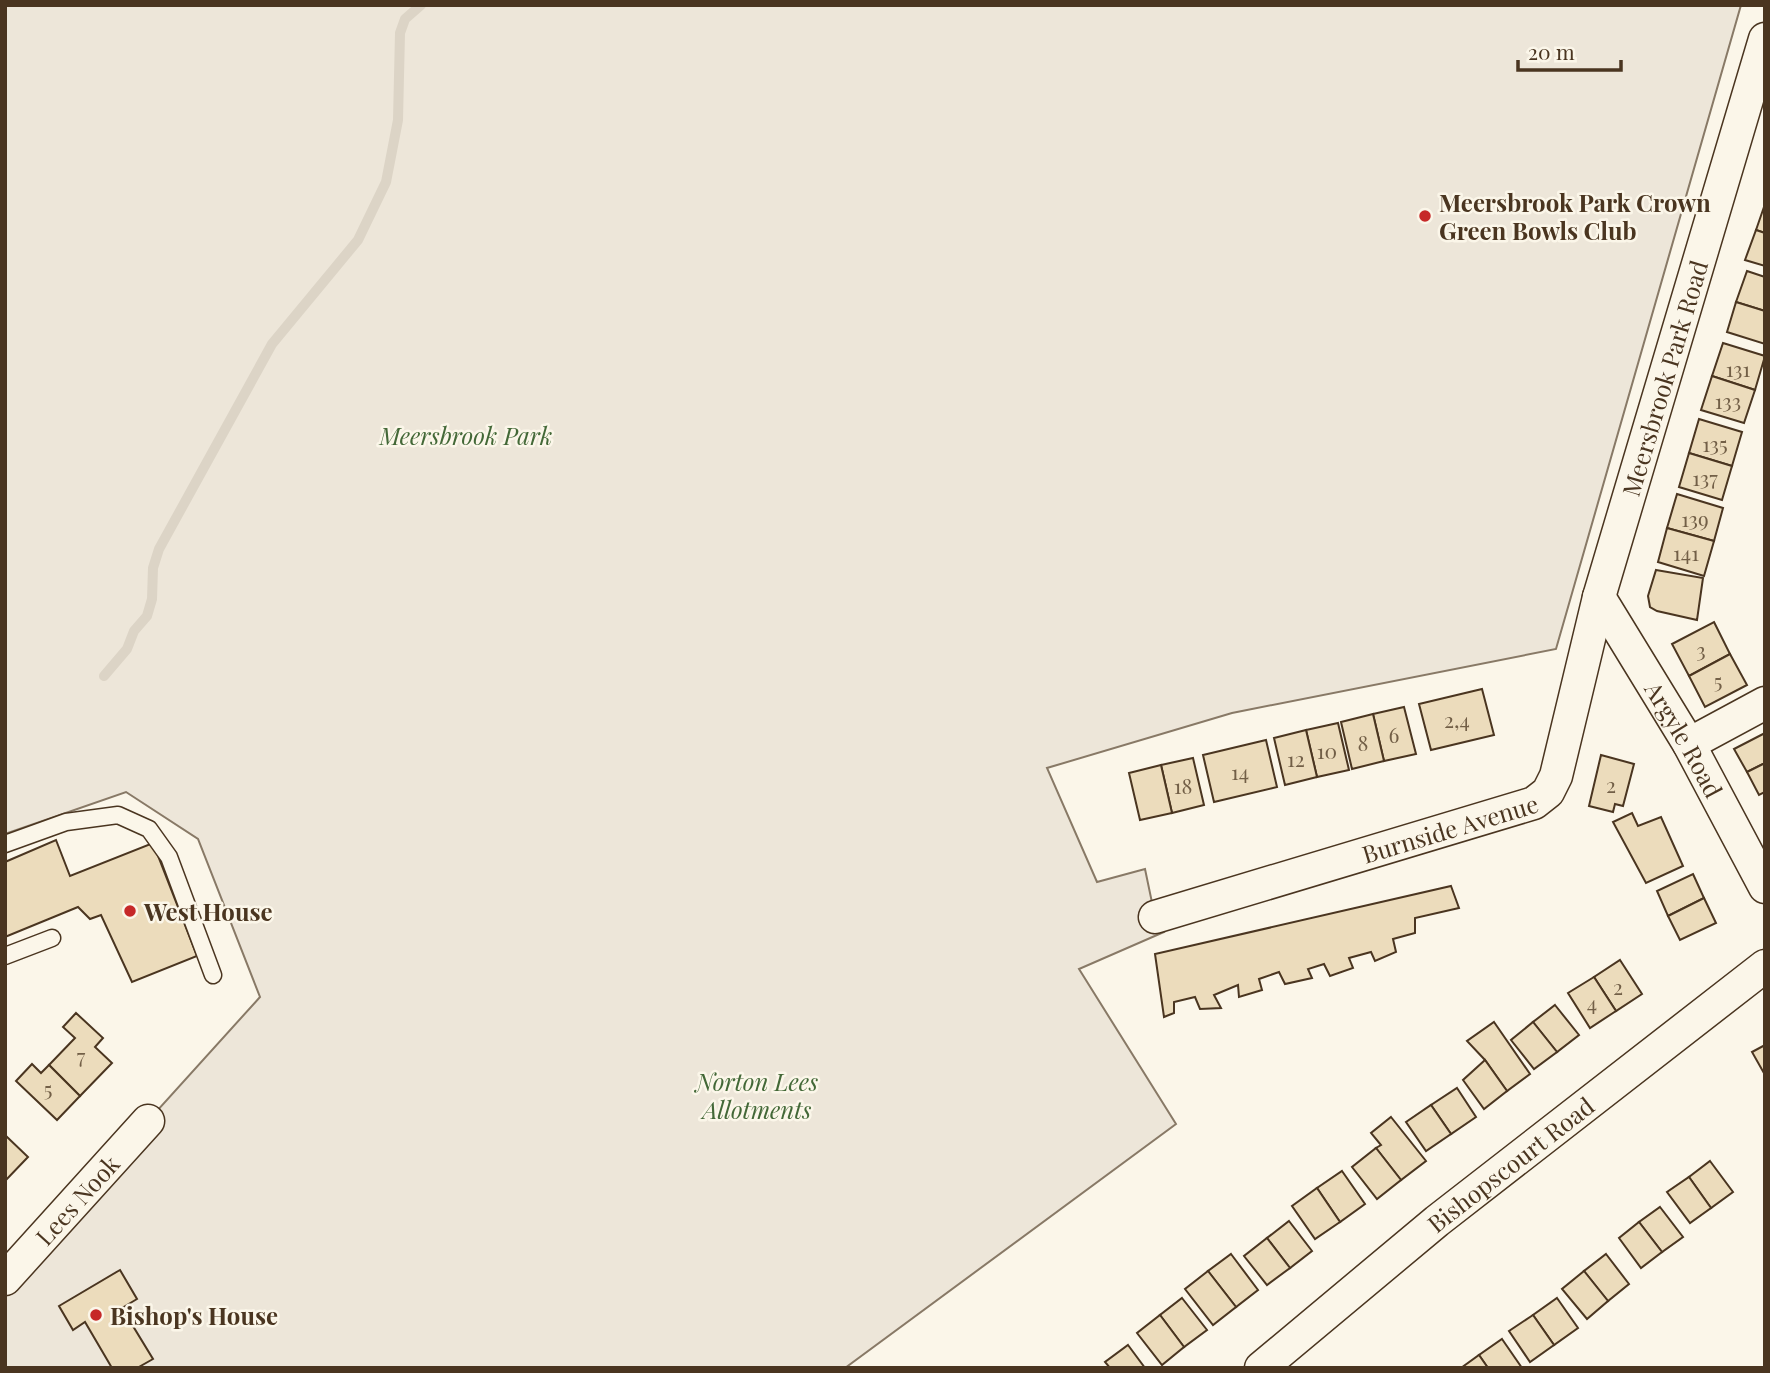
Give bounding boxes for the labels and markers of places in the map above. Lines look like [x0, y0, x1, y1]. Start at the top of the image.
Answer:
place label: Meersbrook Park Crown Green Bowls Club [1439, 186, 1711, 246]
marker: Meersbrook Park Crown Green Bowls Club [1417, 208, 1433, 224]
place label: West House [143, 895, 273, 927]
marker: West House [122, 903, 138, 919]
place label: Bishop's House [110, 1299, 278, 1331]
marker: Bishop's House [88, 1307, 104, 1323]

